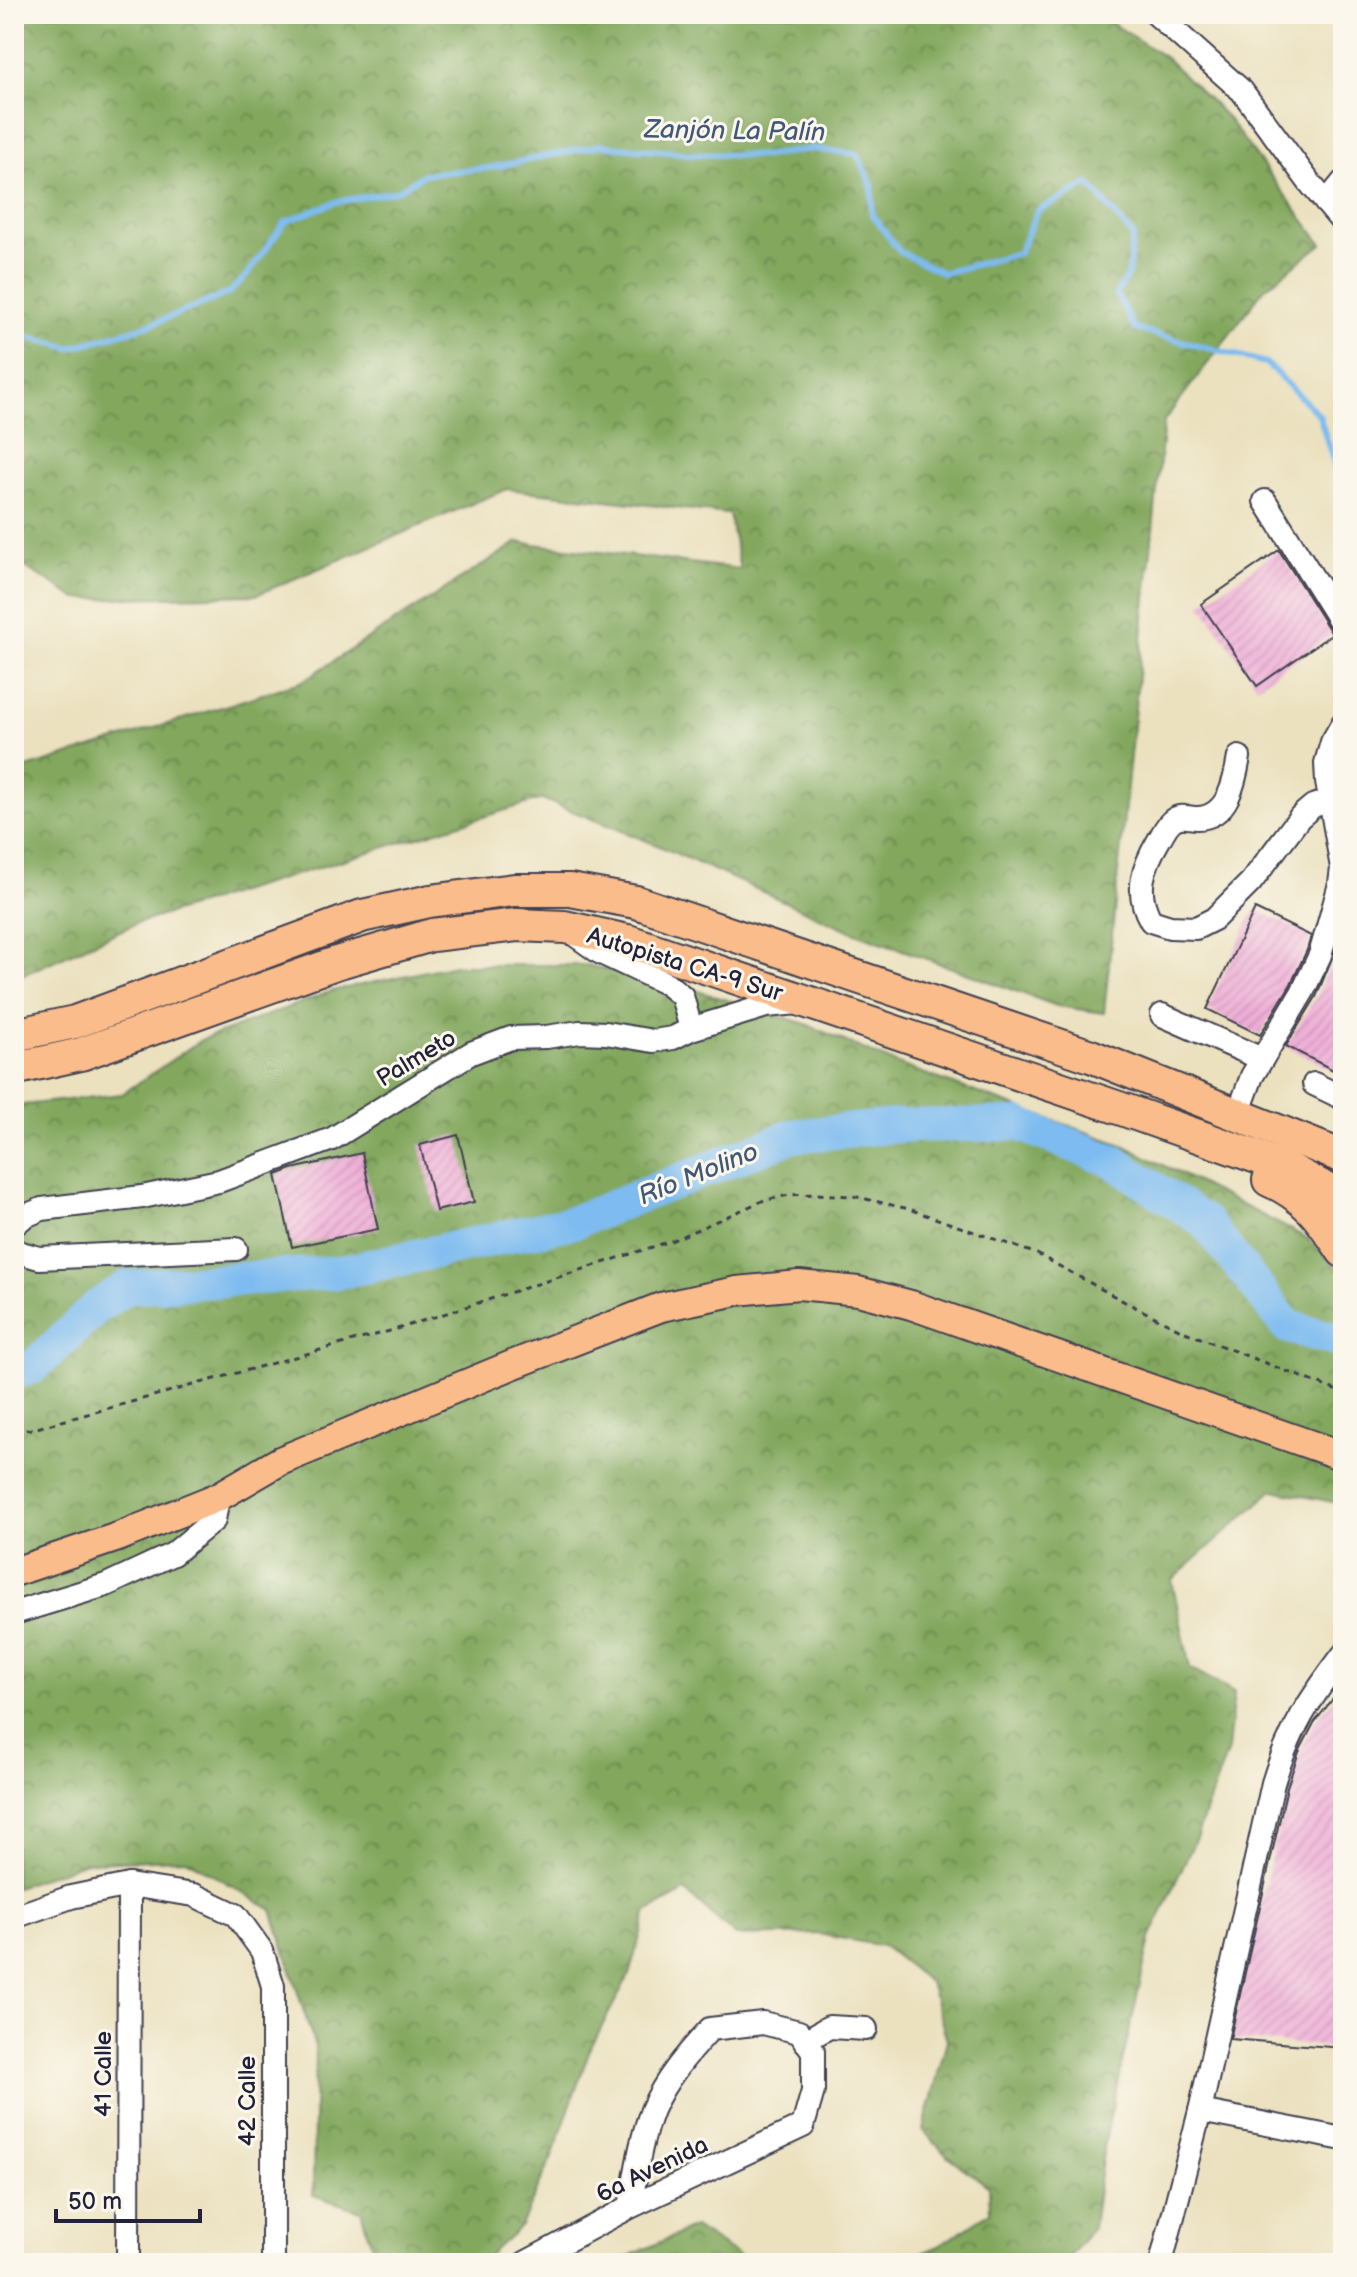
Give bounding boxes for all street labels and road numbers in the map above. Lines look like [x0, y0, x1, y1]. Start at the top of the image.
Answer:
street label: Autopista CA-9 Sur [583, 921, 787, 1008]
street label: Palmeto [371, 1023, 461, 1093]
street label: 41 Calle [89, 2031, 118, 2117]
street label: 42 Calle [233, 2056, 262, 2146]
street label: 6a Avenida [592, 2130, 713, 2209]

